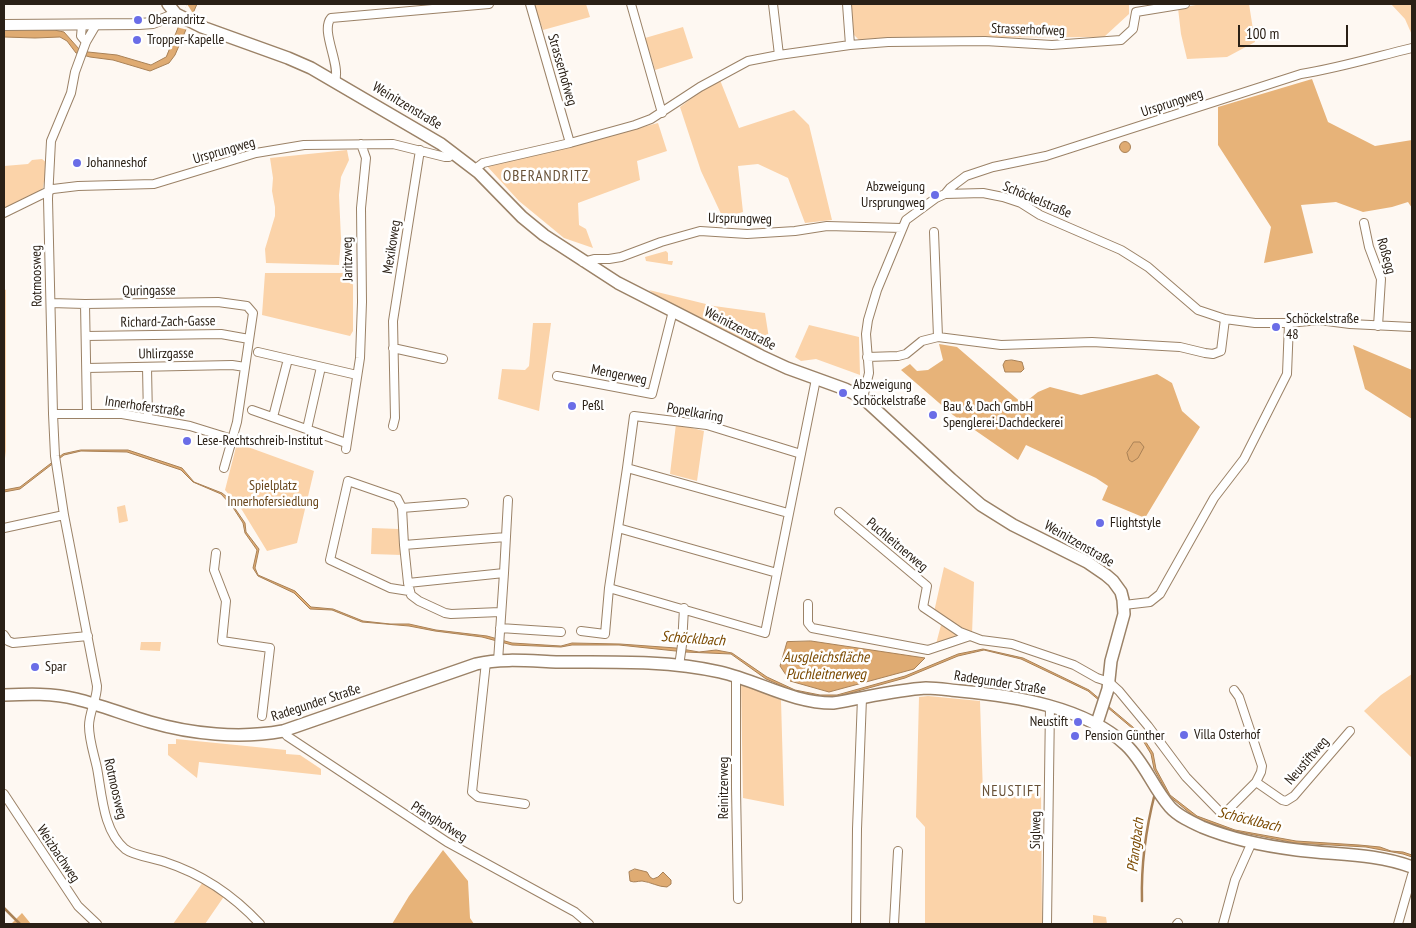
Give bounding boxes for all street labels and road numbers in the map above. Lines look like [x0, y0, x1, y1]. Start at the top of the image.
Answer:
street label: Strasserhofweg [991, 20, 1065, 40]
street label: Strasserhofweg [544, 32, 580, 108]
street label: Weinitzenstraße [369, 79, 445, 133]
street label: Ursprungweg [1139, 85, 1205, 121]
street label: Ursprungweg [191, 134, 257, 168]
street label: Schöckelstraße [1000, 178, 1074, 222]
street label: Ursprungweg [708, 210, 772, 228]
street label: Mexikoweg [379, 219, 405, 275]
street label: Roßegg [1373, 236, 1399, 276]
street label: Jaritzweg [339, 237, 357, 281]
street label: Rotmoosweg [28, 245, 46, 307]
street label: Quringasse [122, 282, 176, 300]
street label: Weinitzenstraße [701, 304, 779, 354]
street label: Richard-Zach-Gasse [120, 313, 216, 331]
street label: Uhlirzgasse [138, 345, 194, 363]
street label: Mengerweg [590, 361, 648, 389]
street label: Innerhoferstraße [104, 393, 186, 421]
street label: Popelkaring [665, 400, 725, 426]
street label: Puchleitnerweg [863, 515, 931, 575]
street label: Weinitzenstraße [1041, 517, 1117, 571]
street label: Radegunder Straße [953, 667, 1047, 699]
street label: Radegunder Straße [269, 681, 363, 725]
street label: Neustiftweg [1282, 734, 1332, 788]
street label: Rotmoosweg [100, 757, 130, 821]
street label: Reinitzerweg [716, 757, 732, 819]
street label: Pfanghofweg [408, 798, 470, 846]
street label: Siglweg [1027, 811, 1045, 849]
street label: Weizbachweg [33, 822, 83, 886]

